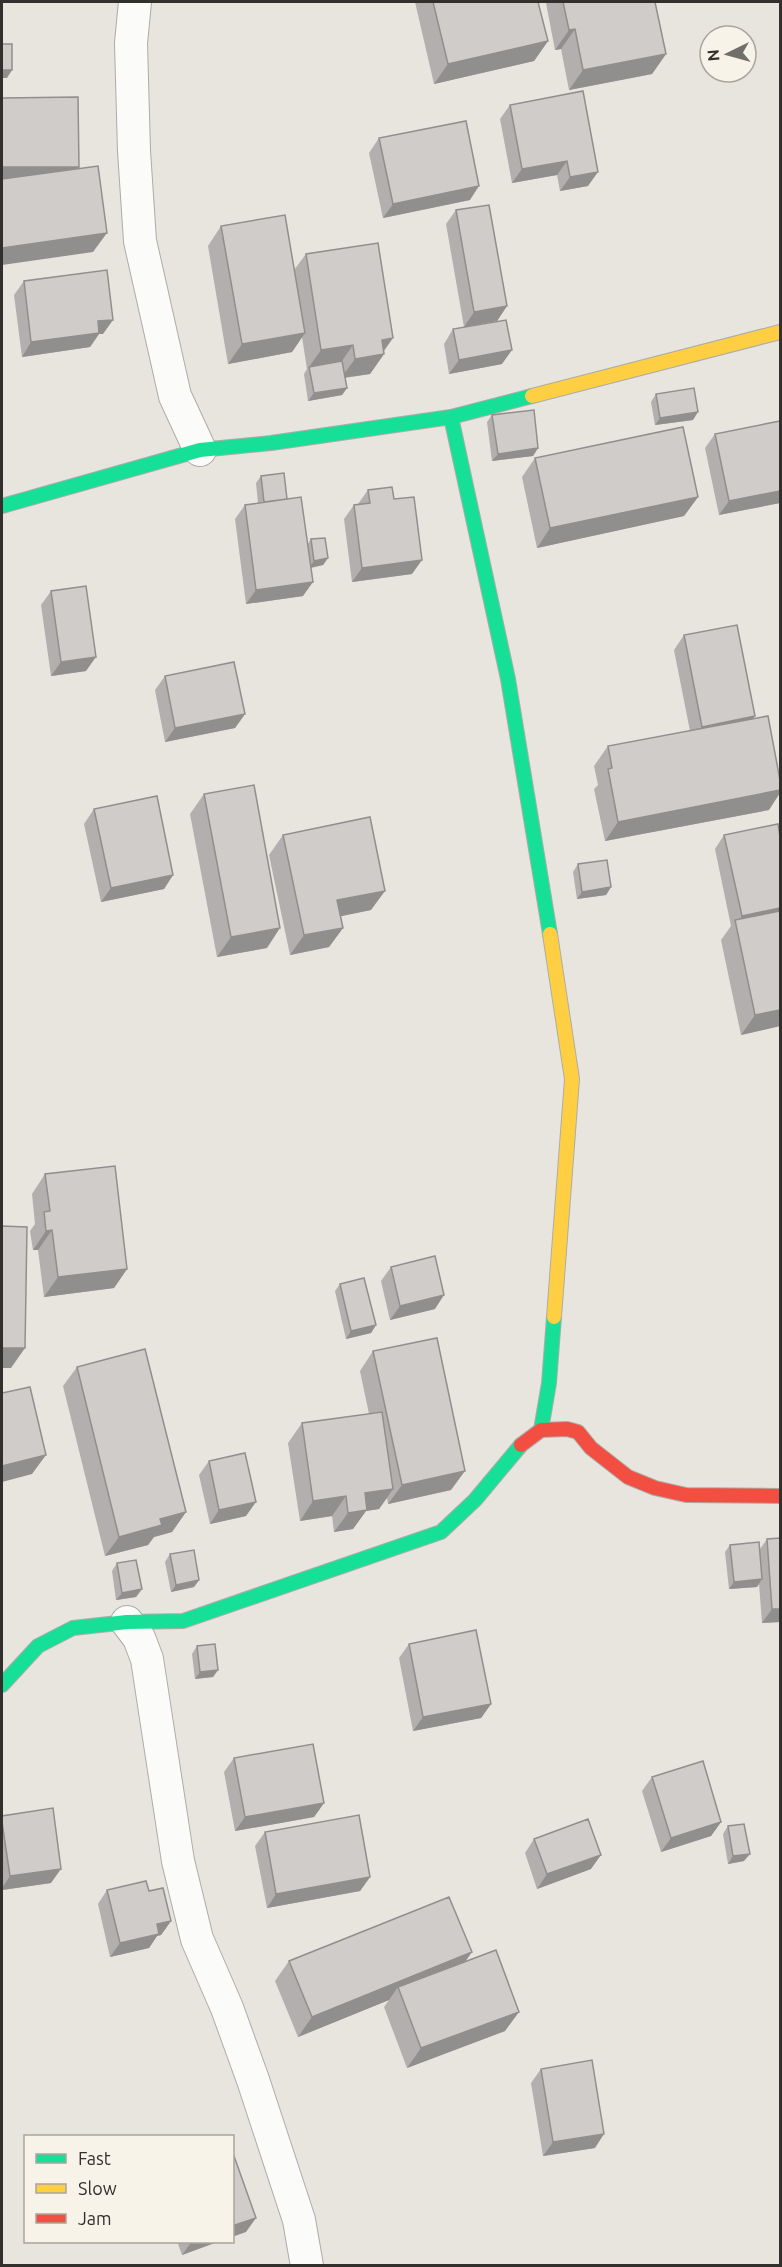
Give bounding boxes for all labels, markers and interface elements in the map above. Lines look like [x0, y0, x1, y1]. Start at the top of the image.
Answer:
north arrow [698, 24, 758, 84]
text: N [704, 49, 723, 62]
legend [24, 2135, 234, 2243]
text: Fast [78, 2148, 111, 2168]
text: Slow [78, 2178, 117, 2198]
text: Jam [78, 2208, 112, 2228]

